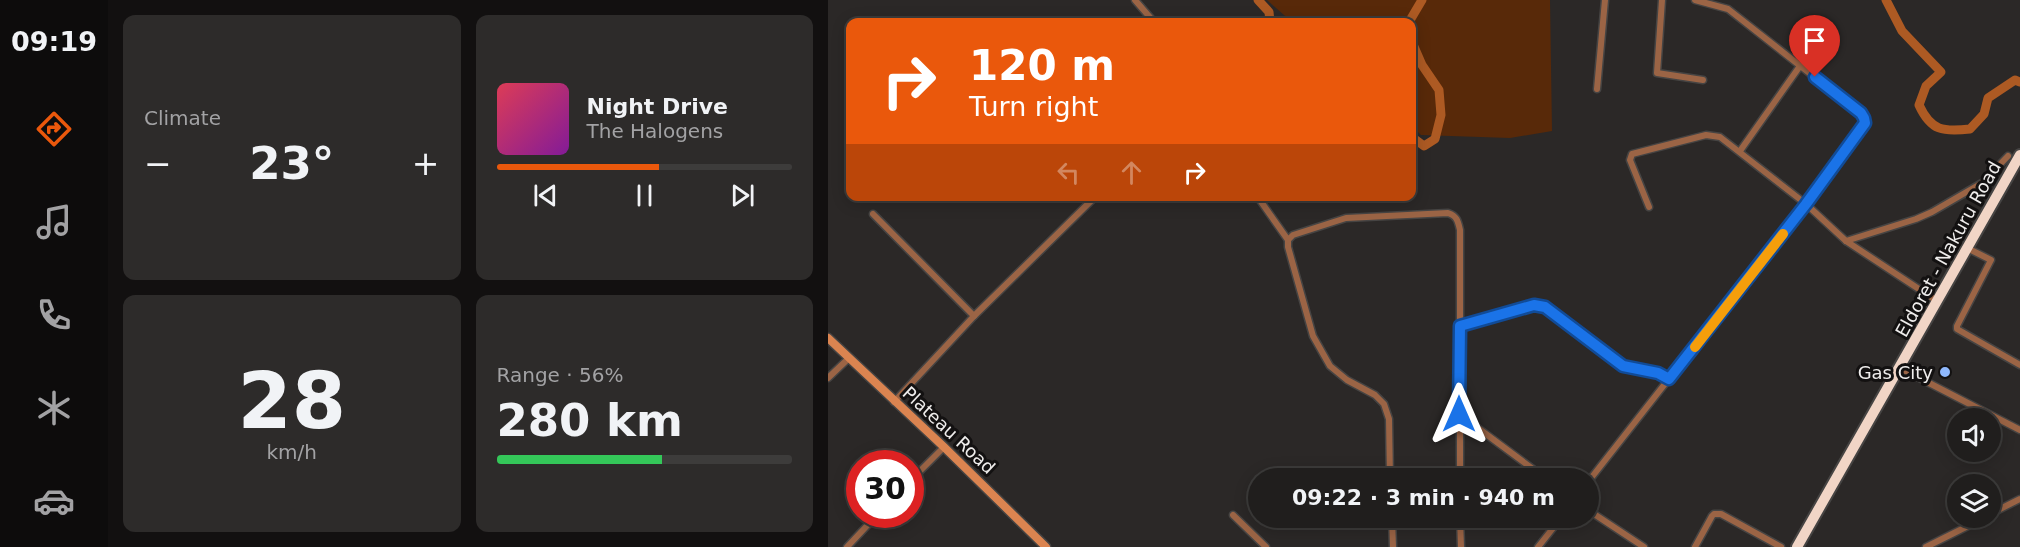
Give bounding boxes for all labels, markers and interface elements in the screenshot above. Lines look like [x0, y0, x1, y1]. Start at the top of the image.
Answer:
pin [1789, 15, 1840, 77]
icon: arrive [1798, 24, 1831, 57]
text: 09:19 [11, 26, 97, 57]
text: 120 m [969, 41, 1115, 90]
icon: right [870, 42, 948, 120]
text: Turn right [969, 91, 1098, 122]
text: Night Drive [587, 94, 728, 119]
text: Climate [144, 106, 221, 130]
icon: directions [33, 108, 75, 150]
text: The Halogens [587, 119, 723, 143]
text: 23° [249, 137, 334, 190]
text: − [144, 144, 172, 183]
text: + [412, 144, 440, 183]
icon: left [1052, 156, 1085, 189]
icon: ahead [1115, 156, 1148, 189]
icon: right [1178, 156, 1211, 189]
street label: Eldoret - Nakuru Road [1891, 158, 2005, 340]
icon: previous [529, 179, 562, 212]
icon: pause [628, 179, 661, 212]
icon: next [726, 179, 759, 212]
icon: music [33, 201, 75, 243]
icon: phone [33, 294, 75, 336]
text: 28 [237, 356, 346, 446]
place label: Gas City [1858, 362, 1933, 383]
text: Range · 56% [497, 363, 623, 387]
marker: Gas City [1938, 365, 1952, 379]
street label: Plateau Road [899, 382, 999, 478]
position arrow [1427, 382, 1491, 446]
icon: climate [33, 387, 75, 429]
text: 280 km [497, 394, 683, 447]
map controls [1947, 408, 2001, 528]
button: sound [1947, 408, 2001, 462]
text: km/h [267, 440, 317, 464]
speed limit sign: 30 [846, 450, 924, 528]
button: layers [1947, 474, 2001, 528]
icon: car [33, 480, 75, 522]
text: 09:22 · 3 min · 940 m [1292, 485, 1555, 510]

